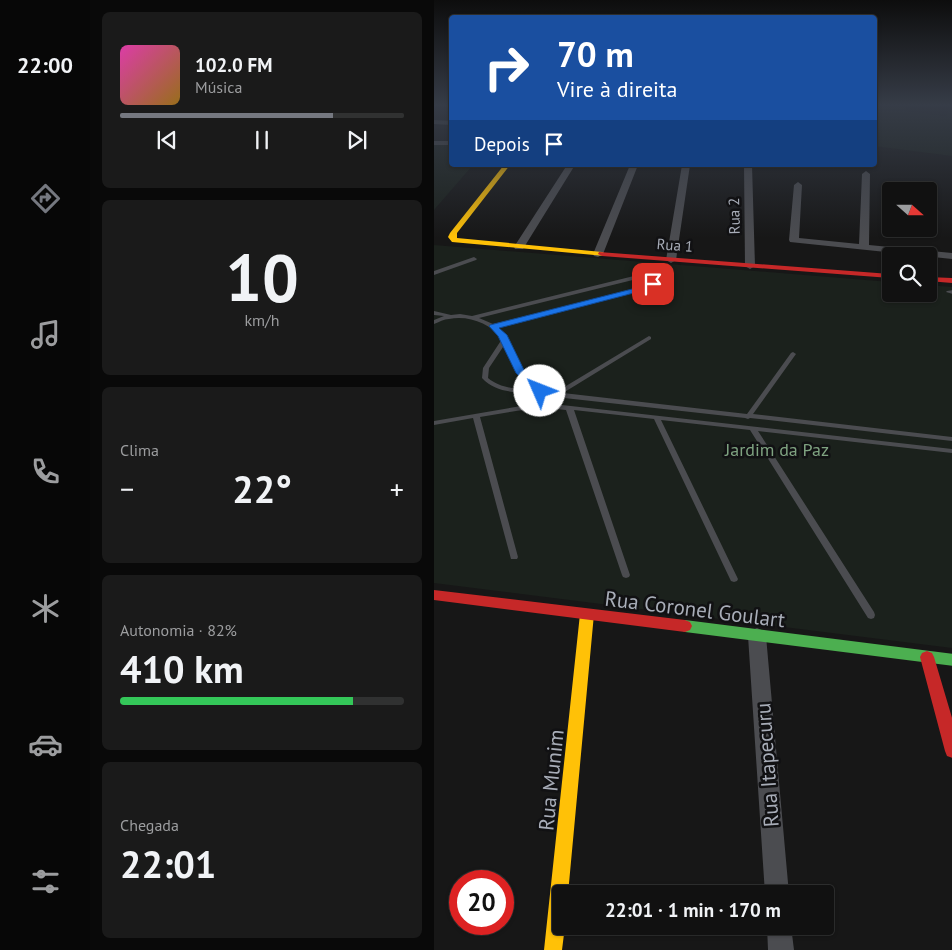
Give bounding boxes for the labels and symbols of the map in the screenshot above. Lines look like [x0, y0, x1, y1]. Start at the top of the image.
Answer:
north arrow [882, 182, 936, 238]
street label: Rua 2 [724, 198, 744, 234]
street label: Rua 1 [656, 234, 694, 256]
pin [632, 263, 674, 305]
position arrow [513, 364, 565, 416]
park label: Jardim da Paz [724, 438, 829, 461]
street label: Rua Coronel Goulart [603, 585, 787, 633]
street label: Rua Itapecuru [749, 702, 785, 828]
street label: Rua Munim [532, 728, 570, 832]
speed limit sign: 20 [449, 870, 514, 935]

